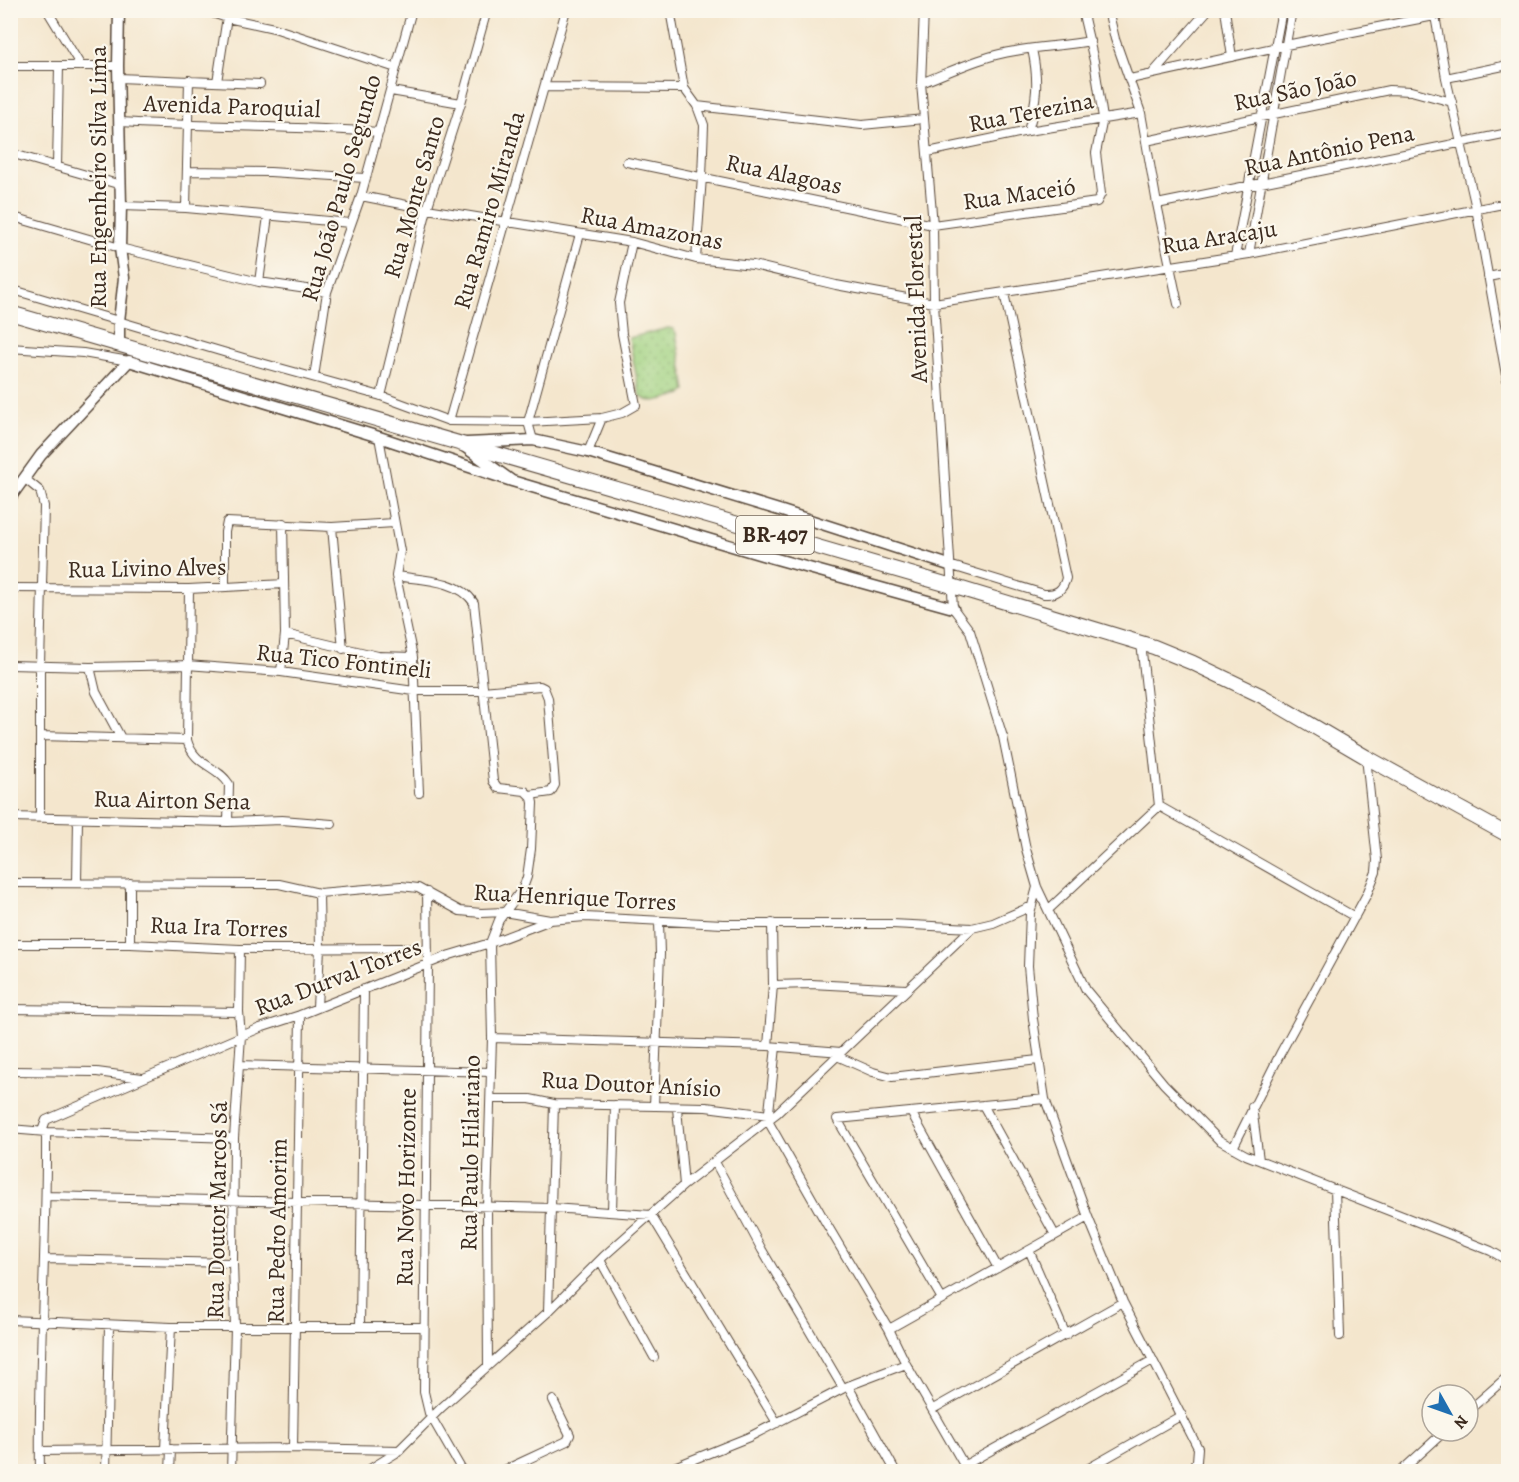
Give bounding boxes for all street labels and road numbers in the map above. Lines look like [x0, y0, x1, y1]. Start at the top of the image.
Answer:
street label: Rua Engenheiro Silva Lima [82, 45, 114, 308]
street label: Rua São João [1231, 61, 1359, 119]
street label: Rua João Paulo Segundo [293, 71, 389, 305]
street label: Rua Terezina [966, 84, 1097, 140]
street label: Avenida Paroquial [142, 87, 321, 125]
street label: Rua Ramiro Miranda [445, 106, 533, 313]
street label: Rua Monte Santo [376, 112, 453, 282]
street label: Rua Antônio Pena [1241, 116, 1418, 184]
street label: Rua Alagoas [723, 146, 845, 202]
street label: Rua Maceió [961, 170, 1077, 218]
street label: Rua Amazonas [578, 199, 726, 257]
street label: Rua Aracaju [1159, 212, 1279, 262]
street label: Avenida Florestal [897, 214, 935, 384]
road number: BR-407 [736, 516, 814, 554]
street label: Rua Livino Alves [67, 551, 227, 585]
street label: Rua Tico Fontineli [255, 636, 433, 686]
street label: Rua Airton Sena [93, 783, 252, 817]
street label: Rua Henrique Torres [473, 876, 677, 918]
street label: Rua Ira Torres [149, 909, 289, 945]
street label: Rua Durval Torres [250, 930, 426, 1024]
street label: Rua Paulo Hilariano [452, 1055, 488, 1251]
street label: Rua Doutor Anísio [540, 1063, 722, 1105]
street label: Rua Novo Horizonte [388, 1087, 424, 1287]
street label: Rua Doutor Marcos Sá [199, 1100, 235, 1319]
street label: Rua Pedro Amorim [259, 1138, 295, 1324]

